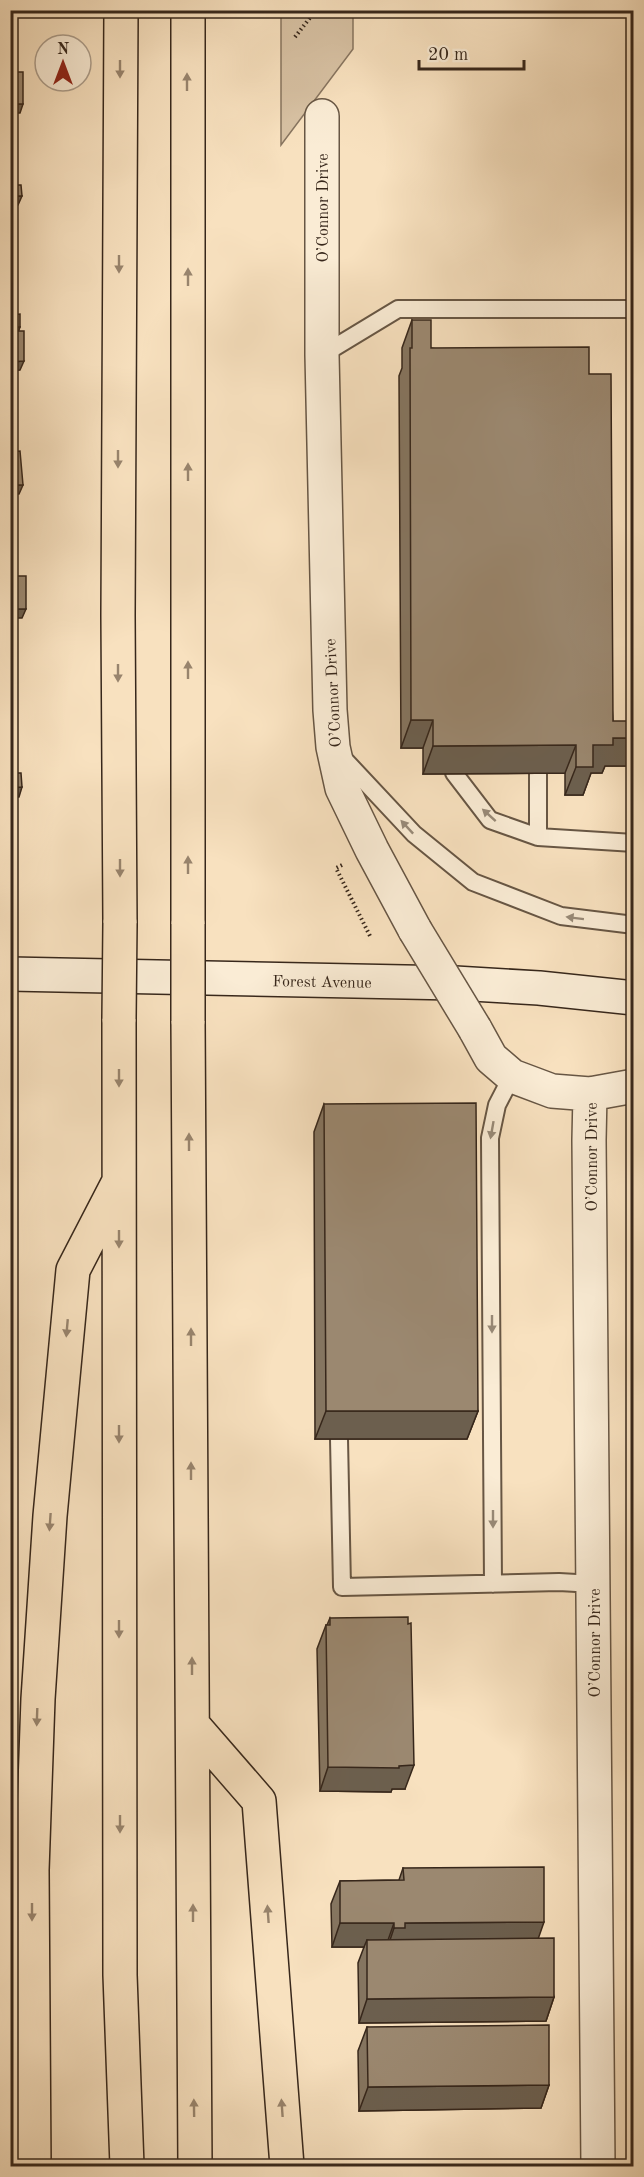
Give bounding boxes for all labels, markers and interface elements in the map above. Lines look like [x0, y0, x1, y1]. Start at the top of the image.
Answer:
north arrow [33, 33, 93, 93]
scale bar [419, 33, 524, 71]
text: N [57, 42, 70, 58]
text: 20 m [428, 46, 468, 64]
one-way arrow [115, 59, 125, 78]
one-way arrow [182, 72, 192, 91]
street label: O’Connor Drive [316, 153, 332, 263]
one-way arrow [114, 254, 124, 273]
one-way arrow [183, 267, 193, 286]
one-way arrow [113, 449, 123, 468]
one-way arrow [183, 462, 193, 481]
street label: O’Connor Drive [323, 638, 345, 748]
one-way arrow [183, 661, 193, 680]
one-way arrow [113, 664, 123, 683]
one-way arrow [481, 808, 496, 822]
one-way arrow [400, 819, 414, 834]
one-way arrow [183, 856, 193, 875]
one-way arrow [115, 859, 125, 878]
one-way arrow [566, 913, 585, 923]
street label: Forest Avenue [272, 974, 372, 992]
one-way arrow [114, 1068, 124, 1087]
street label: O’Connor Drive [585, 1102, 601, 1212]
one-way arrow [487, 1120, 496, 1139]
one-way arrow [184, 1132, 194, 1151]
one-way arrow [114, 1230, 124, 1249]
one-way arrow [487, 1315, 496, 1334]
one-way arrow [62, 1318, 72, 1337]
one-way arrow [186, 1327, 195, 1346]
one-way arrow [114, 1425, 124, 1444]
one-way arrow [186, 1462, 196, 1481]
one-way arrow [488, 1510, 498, 1529]
one-way arrow [45, 1513, 54, 1532]
street label: O’Connor Drive [588, 1588, 604, 1698]
one-way arrow [114, 1620, 124, 1639]
one-way arrow [188, 1657, 197, 1676]
one-way arrow [33, 1707, 42, 1726]
one-way arrow [115, 1815, 125, 1834]
one-way arrow [27, 1902, 37, 1921]
one-way arrow [188, 1904, 198, 1923]
one-way arrow [263, 1904, 273, 1923]
one-way arrow [189, 2099, 199, 2118]
one-way arrow [278, 2099, 287, 2118]

